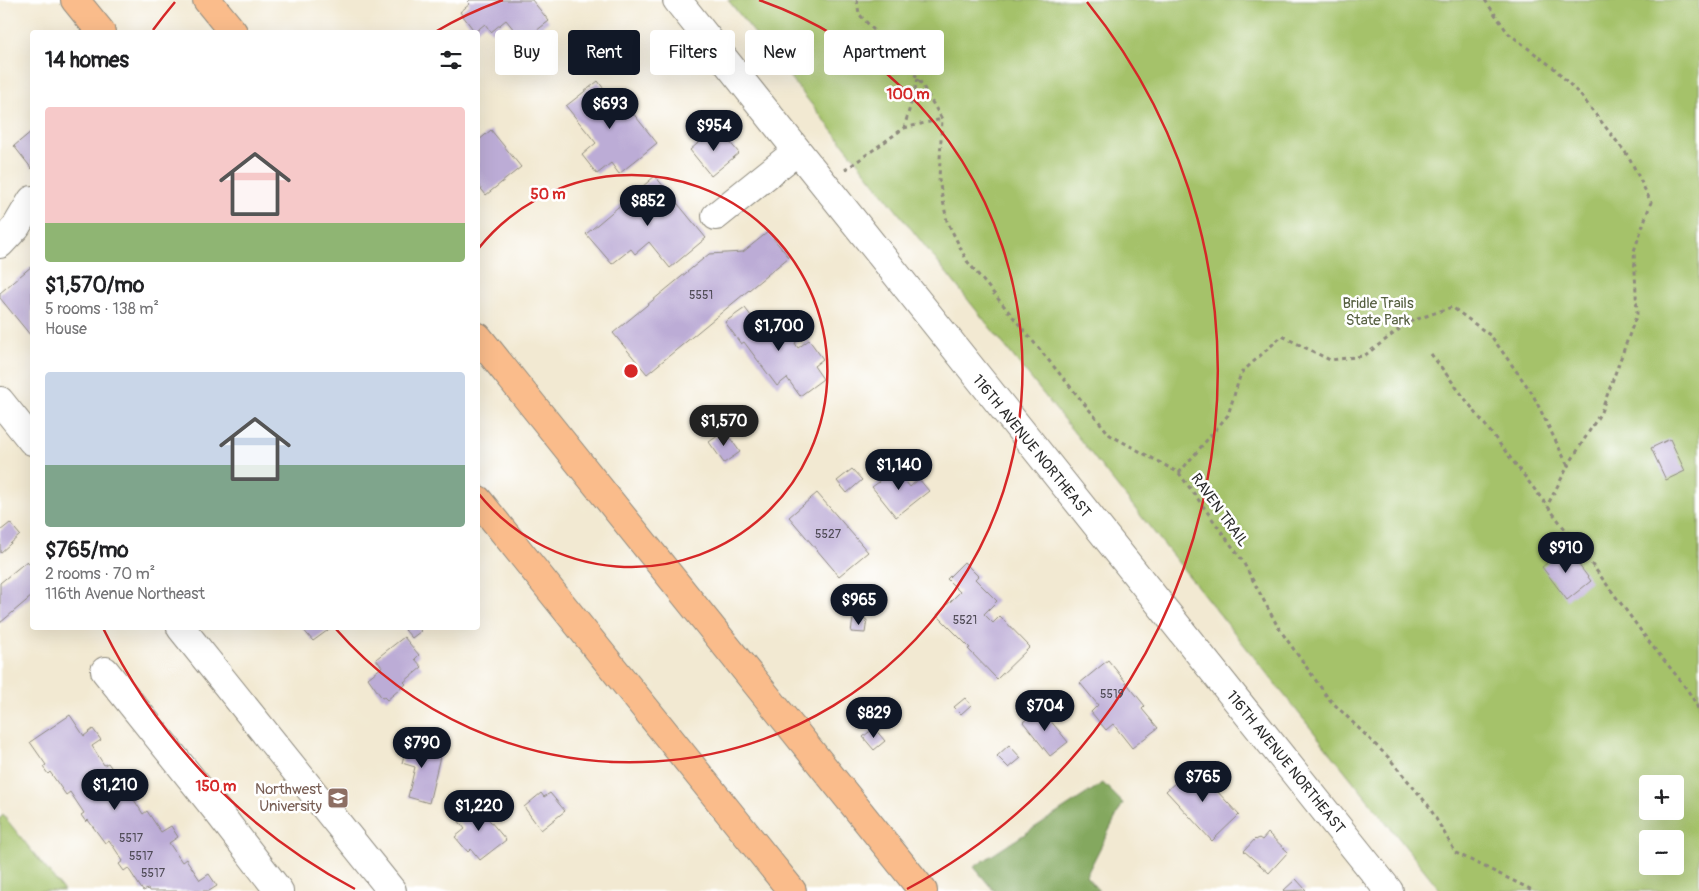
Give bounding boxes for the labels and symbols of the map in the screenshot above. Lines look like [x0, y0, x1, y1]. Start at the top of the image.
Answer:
text: 100 m [887, 85, 929, 104]
pin: $693 [580, 88, 640, 130]
pin: $954 [684, 110, 744, 152]
pin: $852 [618, 184, 678, 227]
text: 50 m [531, 185, 565, 204]
house number: 5551 [689, 288, 713, 303]
park label: Bridle Trails State Park [1342, 294, 1414, 330]
pin: $1,700 [738, 310, 820, 352]
centre of rings [622, 362, 640, 380]
street label: 116TH AVENUE NORTHEAST [968, 371, 1095, 522]
pin: $1,570 [683, 404, 765, 447]
pin: $1,140 [858, 448, 940, 491]
street label: RAVEN TRAIL [1187, 470, 1253, 551]
house number: 5527 [815, 527, 842, 542]
pin: $910 [1536, 532, 1596, 574]
pin: $965 [829, 584, 889, 626]
house number: 5521 [953, 613, 977, 628]
house number: 5519 [1100, 687, 1124, 702]
street label: 116TH AVENUE NORTHEAST [1222, 687, 1349, 838]
pin: $704 [1015, 690, 1075, 732]
pin: $829 [844, 696, 904, 739]
pin: $790 [392, 726, 452, 769]
pin: $765 [1173, 760, 1233, 803]
pin: $1,210 [74, 768, 156, 811]
text: 150 m [196, 777, 236, 796]
place label: Northwest University [255, 780, 323, 816]
school or university icon: Northwest University [326, 786, 350, 810]
pin: $1,220 [438, 790, 520, 832]
house number: 5517 [119, 831, 144, 846]
house number: 5517 [129, 849, 154, 864]
house number: 5517 [141, 866, 166, 881]

